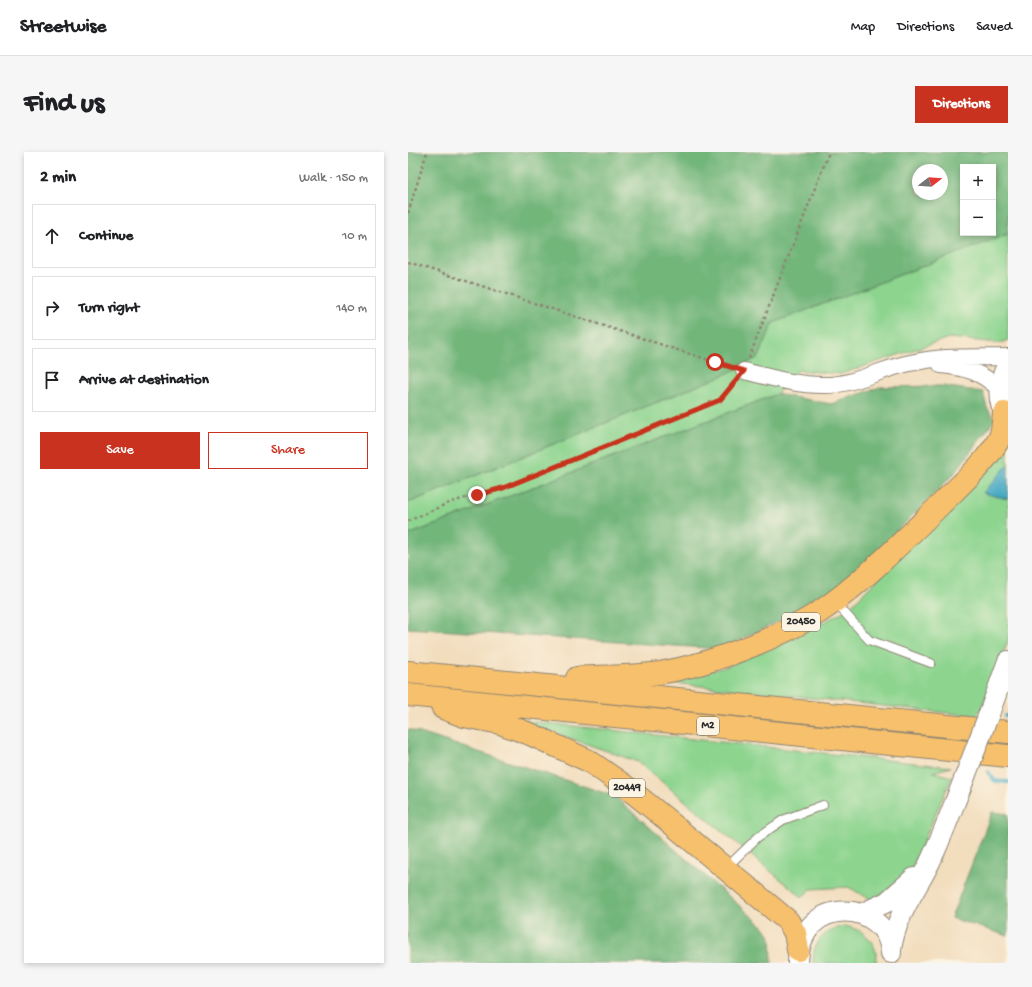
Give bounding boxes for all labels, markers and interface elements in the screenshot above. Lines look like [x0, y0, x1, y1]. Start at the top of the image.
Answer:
text: Streetwise [20, 16, 106, 39]
text: Map [851, 19, 875, 36]
text: Directions [897, 19, 954, 36]
text: Saved [976, 19, 1012, 36]
button: Directions [915, 86, 1008, 123]
text: Find us [24, 88, 104, 121]
north arrow [912, 164, 948, 200]
map controls [960, 164, 996, 236]
button: + [960, 164, 996, 200]
text: 2 min [40, 168, 76, 188]
text: Walk · 150 m [299, 171, 368, 186]
button: − [960, 200, 996, 236]
icon: ahead [41, 225, 63, 247]
text: Continue [79, 227, 133, 245]
text: 10 m [342, 229, 367, 244]
icon: right [41, 297, 63, 319]
text: Turn right [79, 299, 139, 317]
text: 140 m [336, 301, 367, 316]
route start [706, 353, 724, 371]
icon: arrive [41, 369, 63, 391]
text: Arrive at destination [79, 371, 209, 389]
button: Save [40, 432, 200, 469]
button: Share [208, 432, 368, 469]
route end [468, 486, 486, 504]
road number: 20450 [782, 613, 820, 631]
road number: M2 [697, 717, 719, 735]
road number: 20449 [609, 779, 645, 797]

